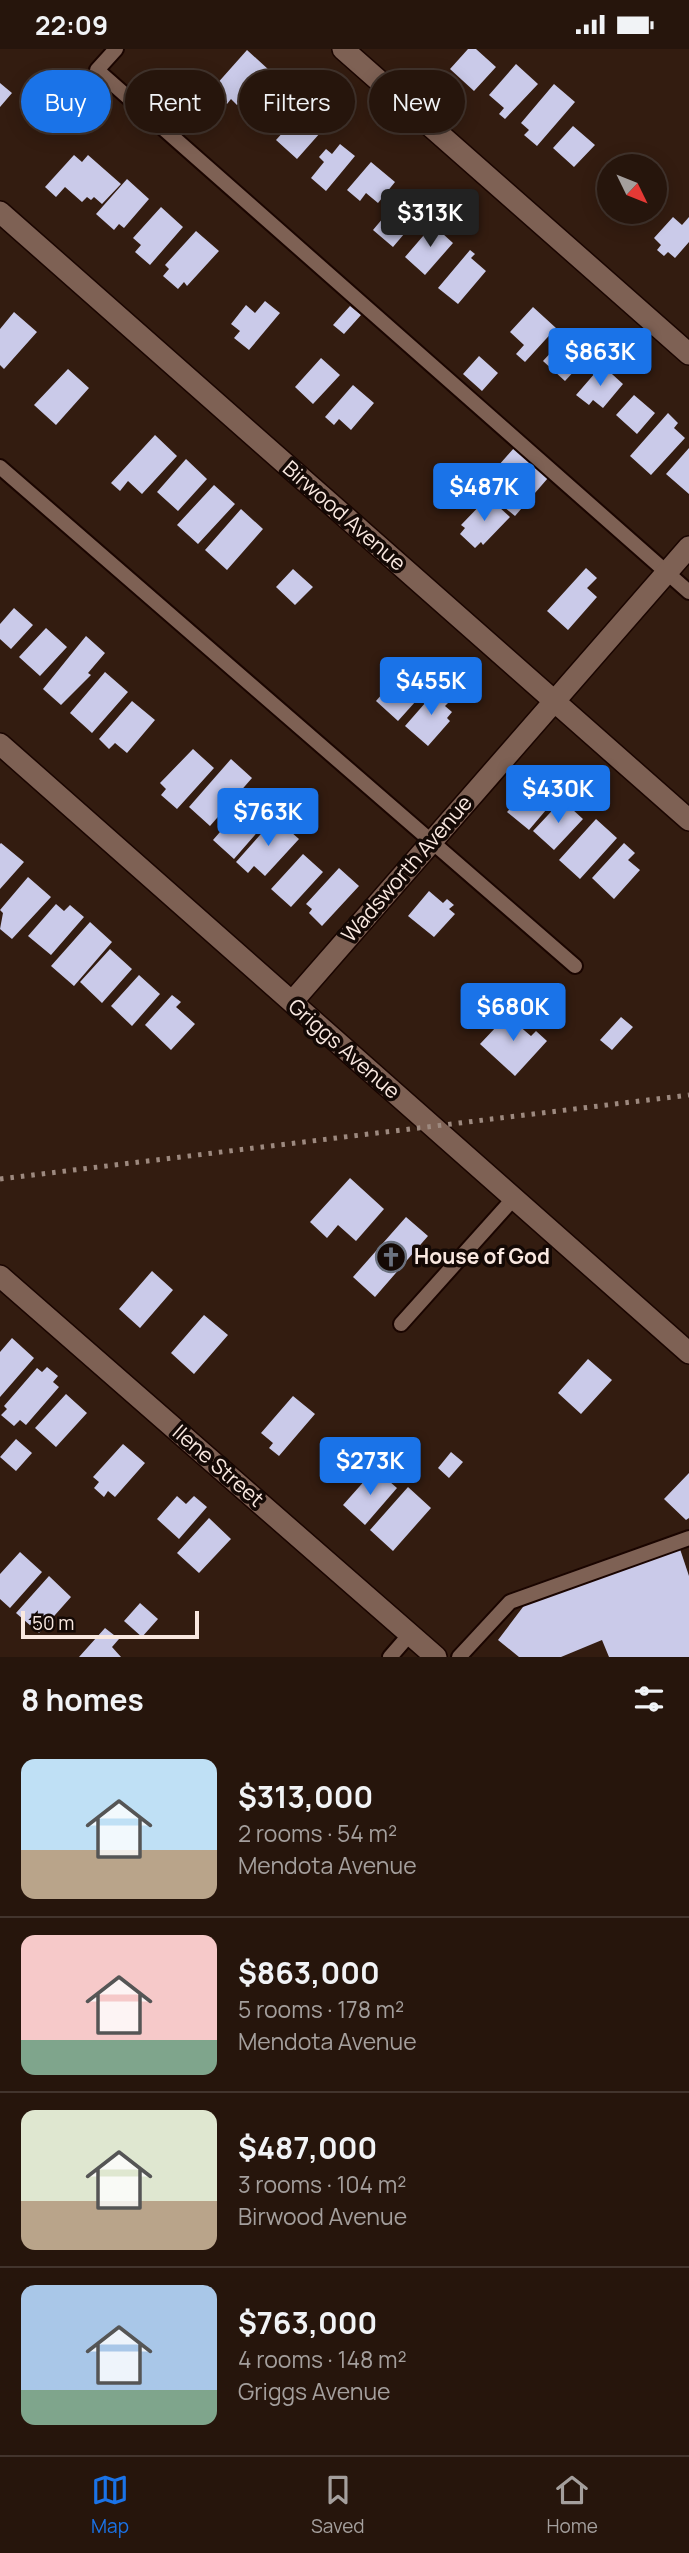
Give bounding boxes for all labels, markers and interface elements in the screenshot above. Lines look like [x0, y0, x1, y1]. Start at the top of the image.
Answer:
text: 22:09 [35, 7, 108, 43]
chip: Buy [21, 70, 111, 133]
chip: Rent [125, 70, 225, 133]
chip: Filters [239, 70, 355, 133]
chip: New [369, 70, 465, 133]
north arrow [597, 154, 667, 224]
map controls [597, 154, 667, 224]
pin: $313K [381, 189, 479, 249]
text: $313K [397, 196, 463, 228]
pin: $863K [551, 329, 649, 388]
text: $863K [564, 335, 636, 367]
street label: Birwood Avenue [277, 454, 412, 576]
pin: $487K [435, 463, 533, 523]
text: $487K [449, 470, 519, 502]
pin: $455K [382, 657, 480, 717]
text: $455K [396, 664, 466, 696]
pin: $430K [509, 765, 607, 825]
text: $430K [522, 772, 594, 804]
pin: $763K [219, 789, 317, 848]
street label: Wadsworth Avenue [335, 789, 478, 948]
text: $763K [233, 795, 303, 827]
pin: $680K [464, 983, 562, 1043]
text: $680K [477, 990, 549, 1022]
street label: Griggs Avenue [283, 992, 406, 1104]
church icon: House of God [374, 1240, 408, 1274]
place label: House of God [414, 1242, 550, 1270]
street label: Ilene Street [167, 1418, 270, 1513]
pin: $273K [321, 1437, 419, 1497]
text: $273K [336, 1444, 404, 1476]
scale bar [21, 1608, 200, 1640]
text: 50 m [32, 1610, 74, 1636]
text: 8 homes [21, 1679, 144, 1720]
icon: filters [630, 1680, 668, 1718]
text: $313,000 [238, 1776, 373, 1817]
icon: home [77, 1787, 161, 1871]
text: 2 rooms · 54 m² [238, 1817, 397, 1849]
text: Mendota Avenue [238, 1849, 417, 1881]
text: $863,000 [238, 1952, 380, 1993]
icon: home [77, 1963, 161, 2047]
text: 5 rooms · 178 m² [238, 1993, 404, 2025]
text: Mendota Avenue [238, 2025, 417, 2057]
text: $487,000 [238, 2127, 377, 2168]
icon: home [77, 2138, 161, 2222]
text: 3 rooms · 104 m² [238, 2168, 406, 2200]
text: Birwood Avenue [238, 2200, 407, 2232]
text: $763,000 [238, 2302, 377, 2343]
icon: home [77, 2313, 161, 2397]
text: 4 rooms · 148 m² [238, 2343, 407, 2375]
text: Griggs Avenue [238, 2375, 391, 2407]
tab: Map [91, 2471, 129, 2539]
tab: Saved [311, 2471, 365, 2539]
tab: Home [547, 2471, 598, 2539]

